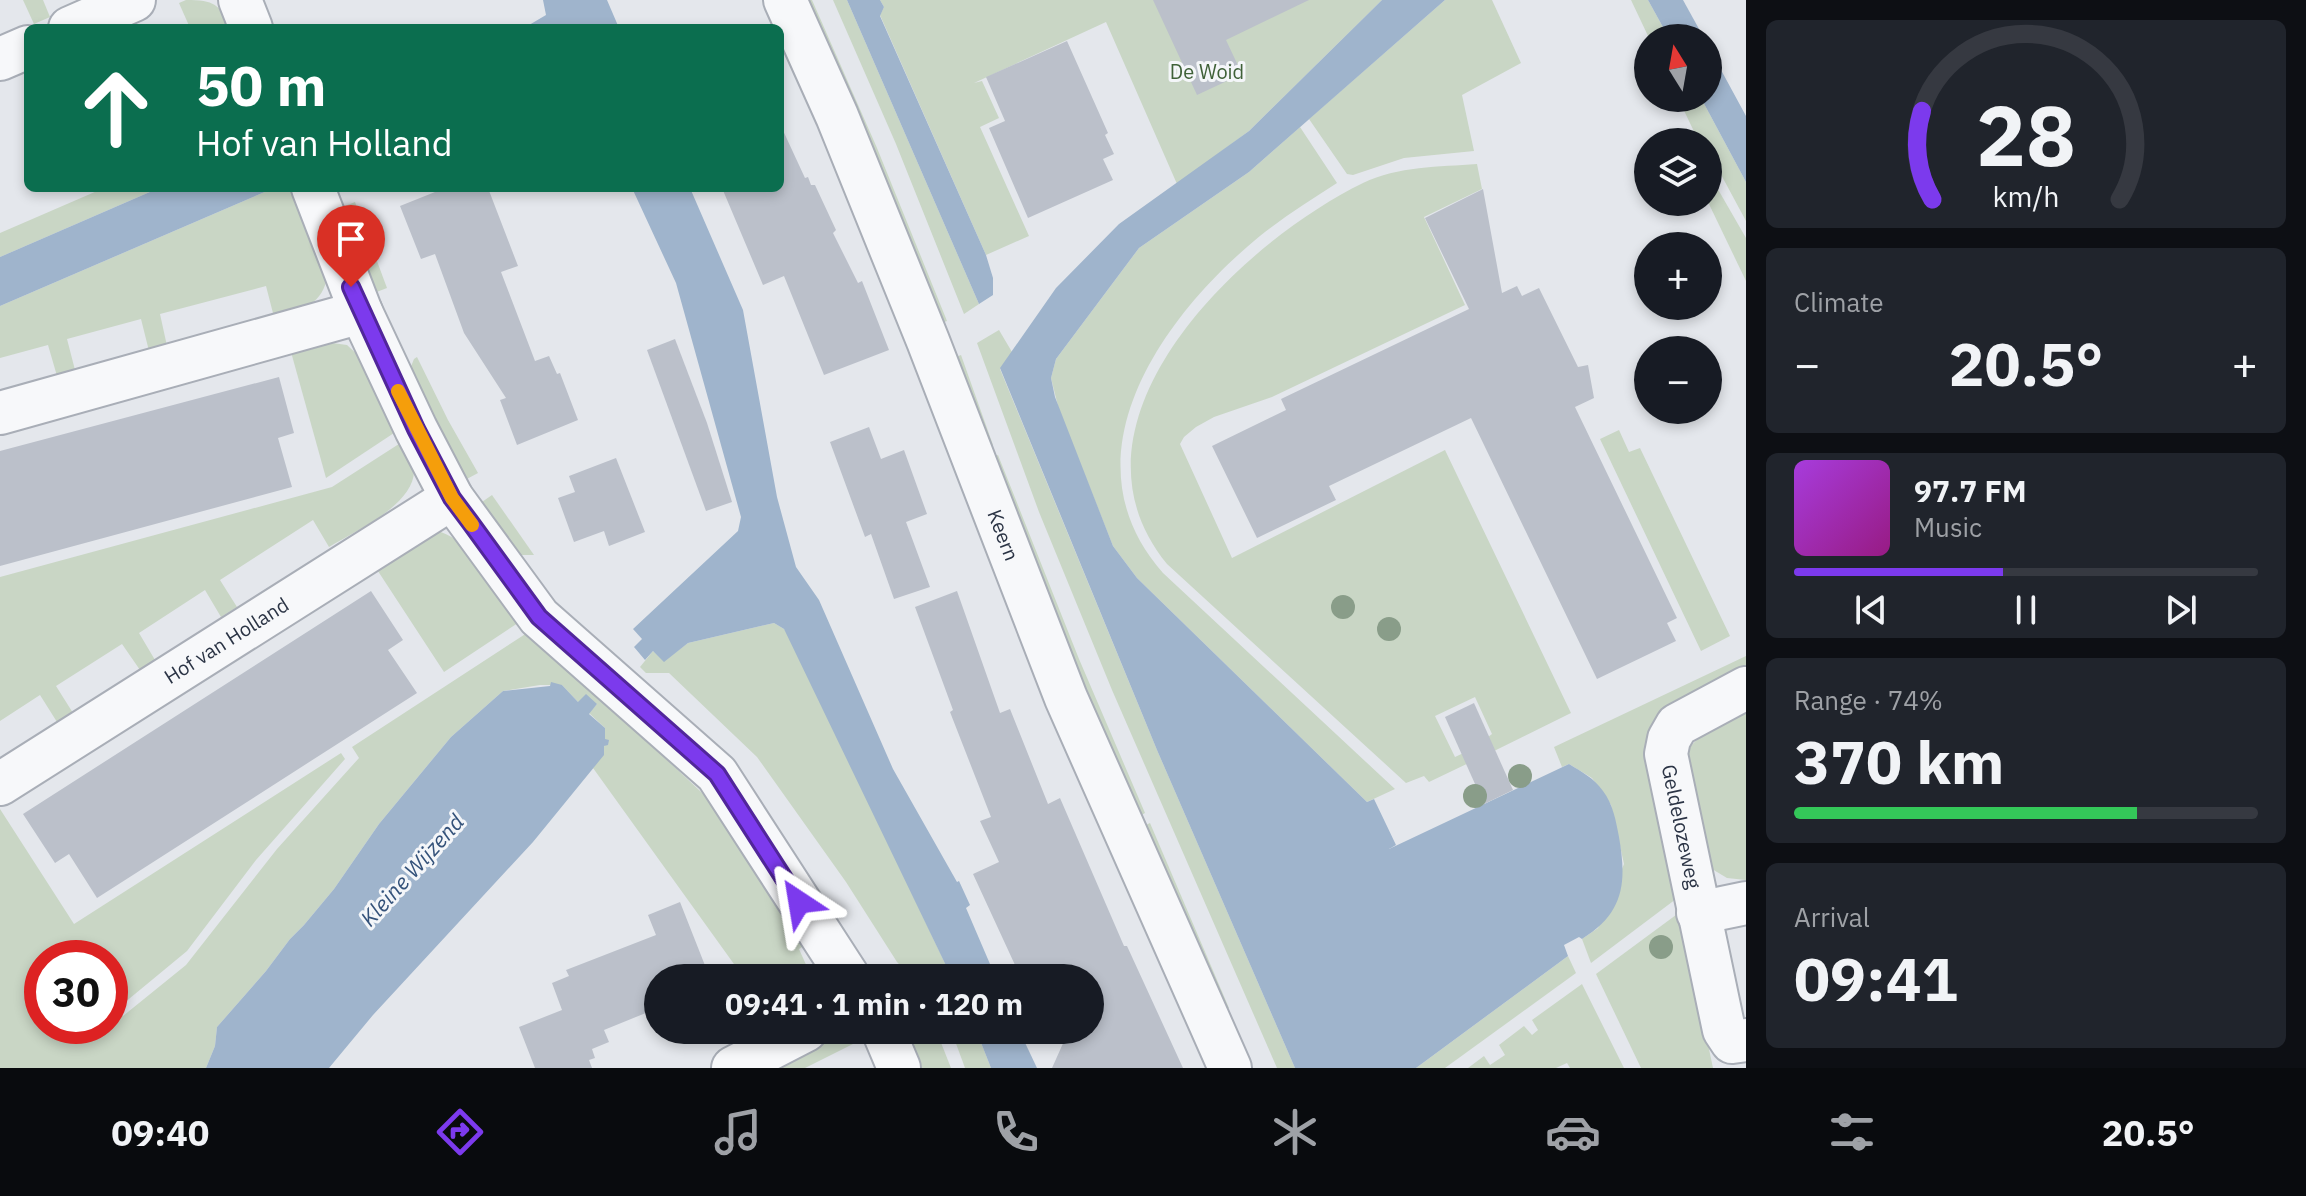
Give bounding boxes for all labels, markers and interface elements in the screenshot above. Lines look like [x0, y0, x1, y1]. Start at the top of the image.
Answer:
north arrow [1634, 24, 1722, 112]
map controls [1634, 24, 1722, 424]
text: 50 m [196, 49, 326, 121]
icon: ahead [64, 56, 168, 160]
park label: De Woid [1170, 58, 1244, 85]
text: 28 [1976, 81, 2076, 189]
text: Hof van Holland [196, 119, 453, 166]
button: layers [1634, 128, 1722, 216]
text: km/h [1992, 178, 2060, 215]
pin [317, 205, 385, 287]
icon: arrive [329, 217, 373, 261]
button: + [1634, 232, 1722, 320]
text: Climate [1794, 285, 1884, 319]
text: 20.5° [1949, 324, 2103, 403]
text: − [1794, 335, 1820, 392]
text: + [2232, 335, 2258, 392]
button: − [1634, 336, 1722, 424]
text: 97.7 FM [1914, 471, 2027, 510]
street label: Keern [981, 505, 1026, 565]
text: Music [1914, 510, 1982, 544]
icon: previous [1849, 588, 1893, 632]
icon: pause [2004, 588, 2048, 632]
icon: next [2159, 588, 2203, 632]
street label: Hof van Holland [159, 591, 294, 690]
text: Range · 74% [1794, 683, 1943, 717]
text: 370 km [1794, 722, 2004, 801]
street label: Geldelozeweg [1656, 762, 1708, 892]
water label: Kleine Wijzend [353, 807, 470, 932]
position arrow [757, 860, 841, 944]
text: Arrival [1794, 900, 1870, 934]
text: 09:41 [1794, 939, 1958, 1018]
speed limit sign: 30 [24, 940, 128, 1044]
text: 09:41 · 1 min · 120 m [725, 984, 1023, 1023]
icon: directions [432, 1104, 488, 1160]
icon: music [710, 1104, 766, 1160]
icon: phone [988, 1104, 1044, 1160]
icon: climate [1267, 1104, 1323, 1160]
icon: car [1545, 1104, 1601, 1160]
icon: filters [1824, 1104, 1880, 1160]
text: 09:40 [111, 1109, 209, 1156]
text: 20.5° [2102, 1109, 2195, 1156]

